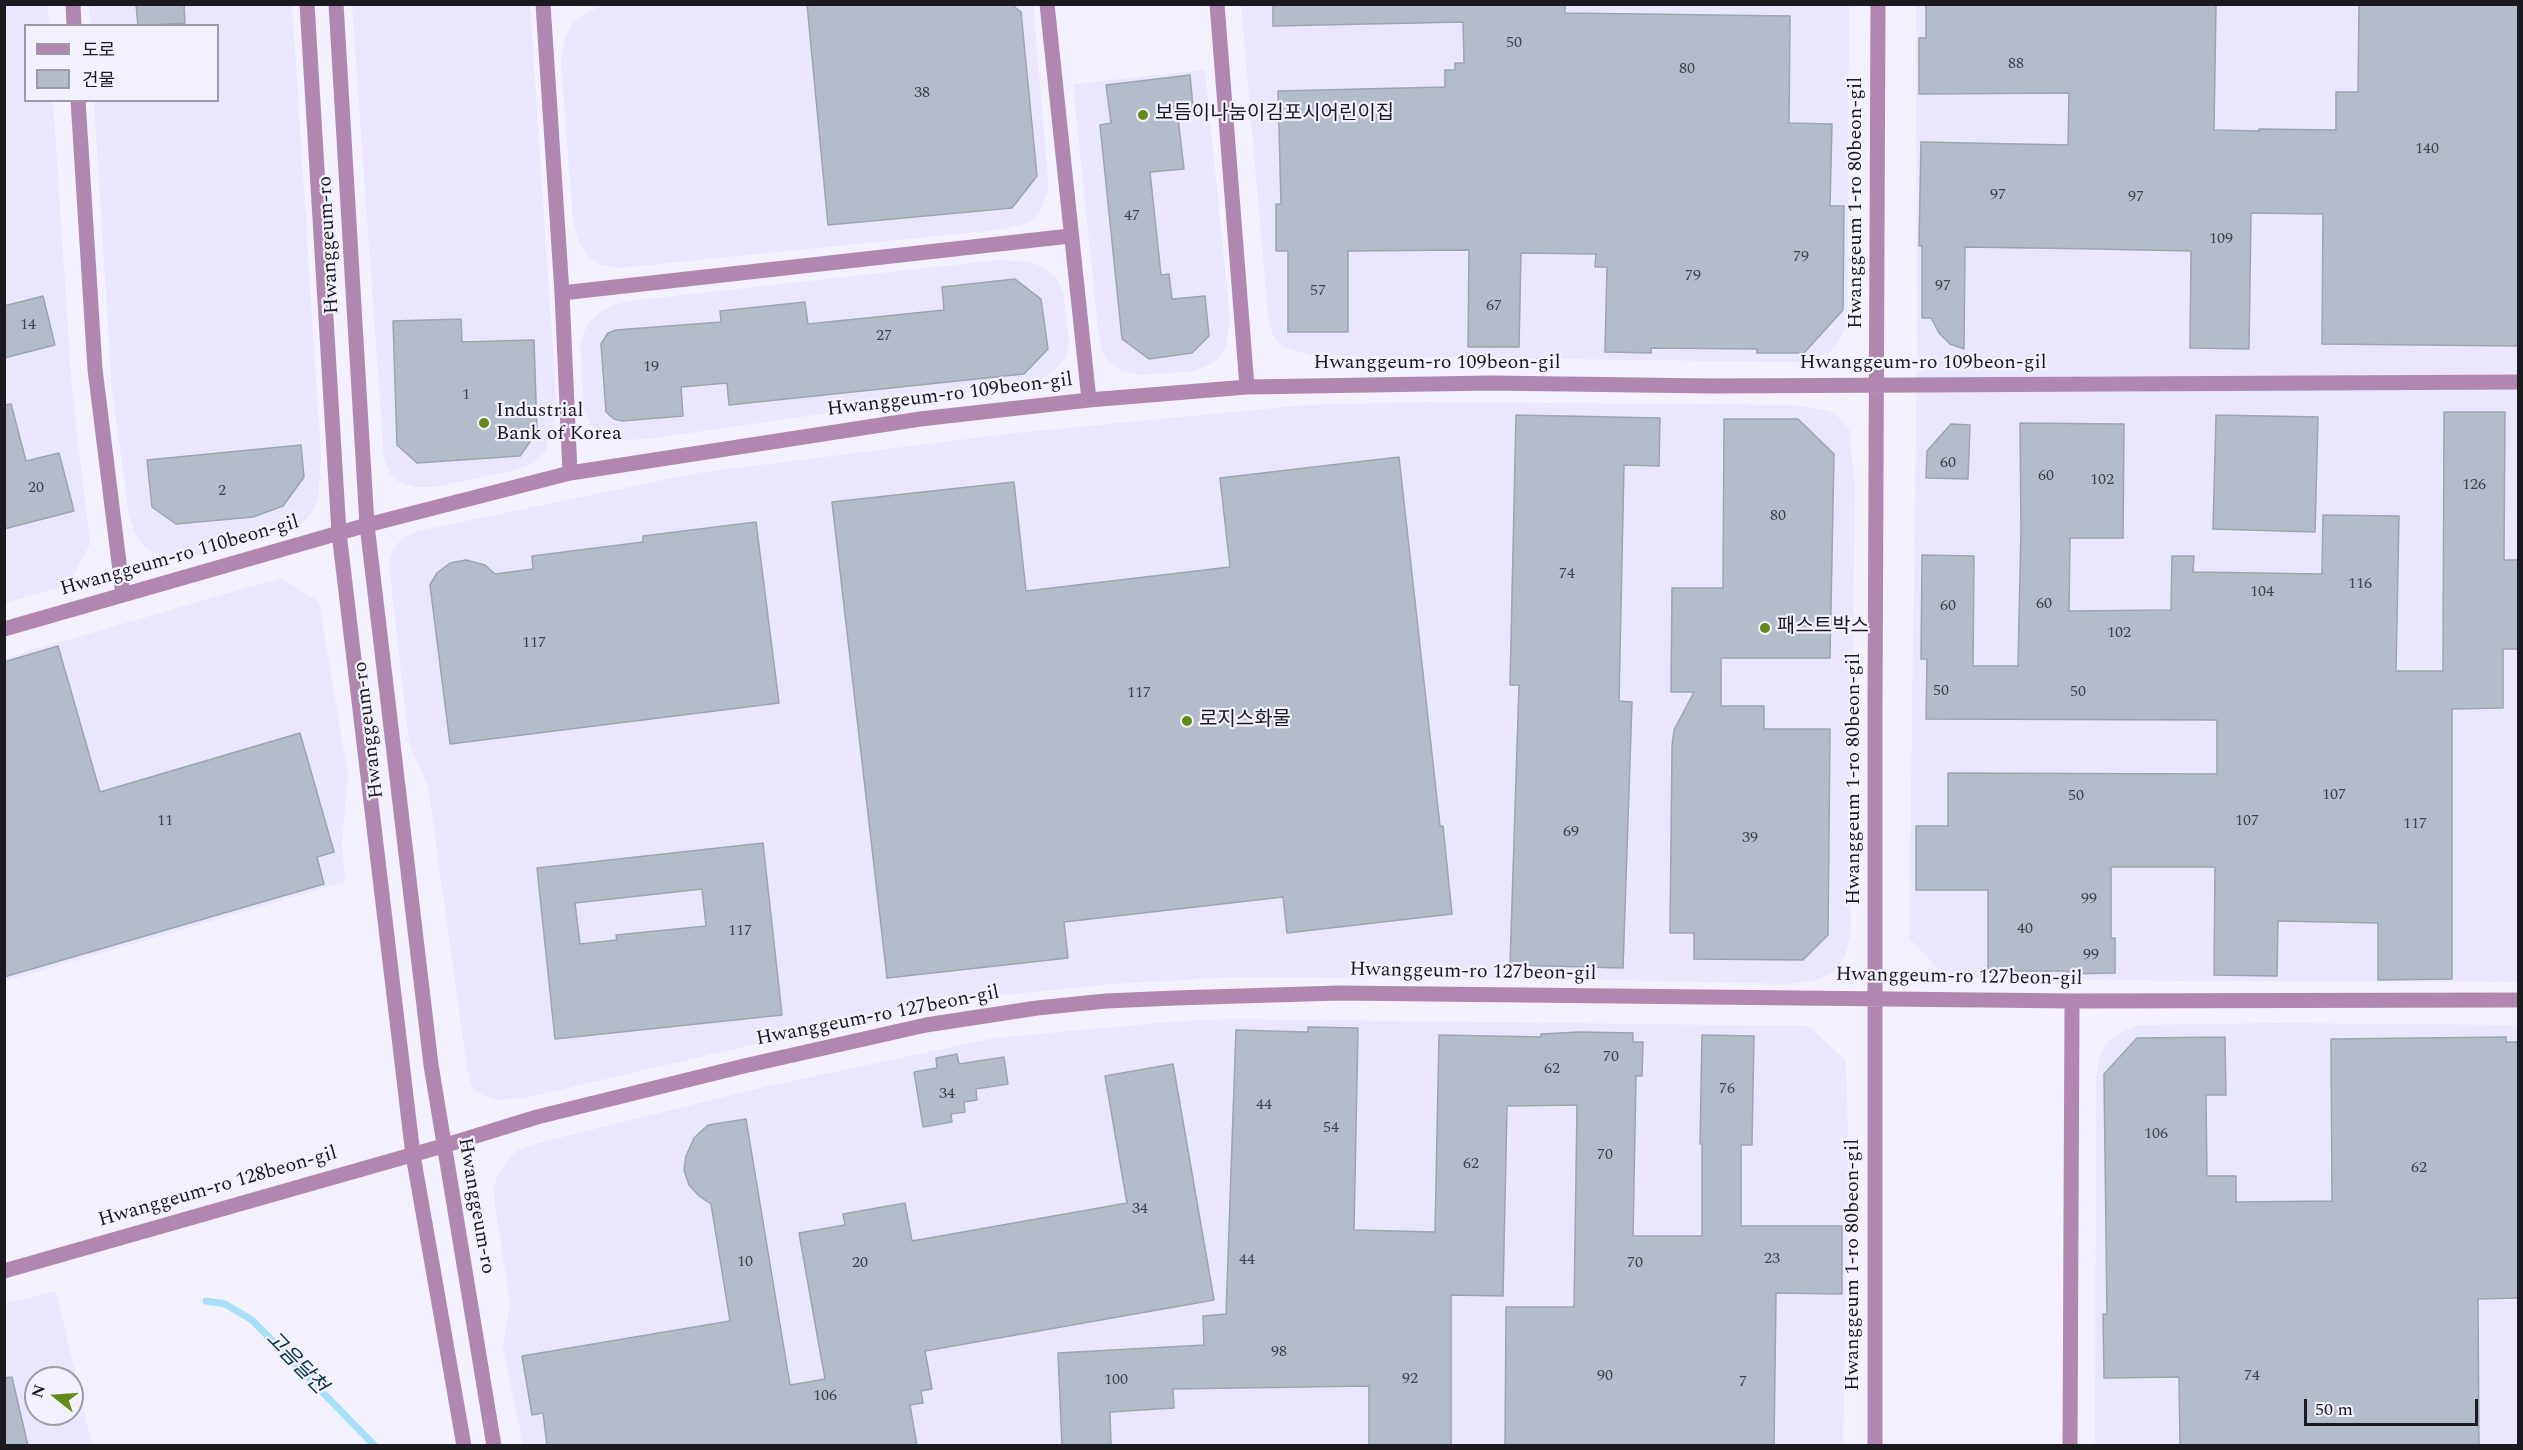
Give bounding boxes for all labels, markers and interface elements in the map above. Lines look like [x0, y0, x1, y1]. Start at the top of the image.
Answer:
legend [24, 24, 219, 102]
house number: 50 [1506, 34, 1522, 54]
text: 도로 [82, 37, 115, 64]
house number: 88 [2008, 55, 2024, 75]
house number: 80 [1679, 60, 1695, 80]
text: 건물 [82, 67, 115, 94]
street label: Hwanggeum 1-ro 80beon-gil [1845, 77, 1869, 329]
house number: 38 [914, 84, 930, 104]
place label: 보듬이나눔이김포시어린이집 [1155, 103, 1394, 127]
marker: 보듬이나눔이김포시어린이집 [1136, 108, 1150, 122]
house number: 140 [2415, 140, 2439, 160]
street label: Hwanggeum-ro [314, 175, 346, 315]
house number: 97 [1990, 186, 2006, 206]
house number: 97 [2128, 188, 2144, 208]
house number: 47 [1124, 207, 1140, 227]
house number: 109 [2209, 230, 2233, 250]
house number: 79 [1793, 248, 1809, 268]
house number: 79 [1685, 267, 1701, 287]
house number: 97 [1935, 277, 1951, 297]
house number: 57 [1310, 282, 1326, 302]
house number: 67 [1486, 297, 1502, 317]
house number: 14 [20, 316, 36, 336]
house number: 27 [876, 327, 892, 347]
street label: Hwanggeum-ro 109beon-gil [1313, 352, 1561, 376]
street label: Hwanggeum-ro 109beon-gil [1799, 352, 2047, 376]
house number: 19 [643, 358, 659, 378]
street label: Hwanggeum-ro 109beon-gil [826, 369, 1074, 423]
house number: 1 [462, 386, 470, 406]
place label: Industrial Bank of Korea [496, 400, 622, 447]
marker: Industrial Bank of Korea [477, 416, 491, 430]
house number: 60 [1940, 454, 1956, 474]
house number: 60 [2038, 467, 2054, 487]
house number: 102 [2090, 471, 2114, 491]
house number: 126 [2462, 476, 2486, 496]
house number: 20 [28, 479, 44, 499]
house number: 2 [218, 482, 226, 502]
house number: 80 [1770, 507, 1786, 527]
street label: Hwanggeum-ro 110beon-gil [58, 511, 302, 603]
house number: 74 [1559, 565, 1575, 585]
house number: 116 [2348, 575, 2372, 595]
house number: 104 [2250, 583, 2274, 603]
house number: 60 [2036, 595, 2052, 615]
house number: 60 [1940, 597, 1956, 617]
place label: 패스트박스 [1777, 616, 1869, 640]
marker: 패스트박스 [1758, 621, 1772, 635]
house number: 102 [2107, 624, 2131, 644]
house number: 117 [522, 634, 546, 654]
street label: Hwanggeum 1-ro 80beon-gil [1843, 653, 1867, 905]
street label: Hwanggeum-ro [350, 660, 390, 800]
house number: 50 [1933, 682, 1949, 702]
house number: 50 [2070, 683, 2086, 703]
house number: 117 [1127, 684, 1151, 704]
place label: 로지스화물 [1199, 709, 1291, 733]
marker: 로지스화물 [1180, 714, 1194, 728]
house number: 107 [2322, 786, 2346, 806]
house number: 50 [2068, 787, 2084, 807]
house number: 11 [157, 812, 173, 832]
house number: 107 [2235, 812, 2259, 832]
house number: 117 [2403, 815, 2427, 835]
house number: 69 [1563, 823, 1579, 843]
house number: 39 [1742, 829, 1758, 849]
house number: 99 [2081, 890, 2097, 910]
house number: 40 [2017, 920, 2033, 940]
house number: 117 [728, 922, 752, 942]
house number: 99 [2083, 946, 2099, 966]
street label: Hwanggeum-ro 127beon-gil [1349, 959, 1597, 987]
street label: Hwanggeum-ro 127beon-gil [1835, 964, 2083, 992]
street label: Hwanggeum-ro 127beon-gil [754, 982, 1002, 1052]
house number: 70 [1603, 1048, 1619, 1068]
house number: 62 [1544, 1060, 1560, 1080]
house number: 76 [1719, 1080, 1735, 1100]
house number: 34 [939, 1085, 955, 1105]
house number: 44 [1256, 1096, 1272, 1116]
house number: 54 [1323, 1119, 1339, 1139]
house number: 106 [2144, 1125, 2168, 1145]
street label: Hwanggeum-ro [451, 1136, 499, 1276]
street label: Hwanggeum 1-ro 80beon-gil [1842, 1139, 1866, 1391]
street label: Hwanggeum-ro 128beon-gil [96, 1142, 340, 1234]
house number: 70 [1597, 1146, 1613, 1166]
house number: 62 [1463, 1155, 1479, 1175]
house number: 62 [2411, 1159, 2427, 1179]
house number: 34 [1132, 1200, 1148, 1220]
house number: 23 [1764, 1250, 1780, 1270]
house number: 44 [1239, 1251, 1255, 1271]
house number: 10 [737, 1253, 753, 1273]
house number: 20 [852, 1254, 868, 1274]
house number: 70 [1627, 1254, 1643, 1274]
water label: 고음달천 [259, 1327, 331, 1401]
house number: 98 [1271, 1343, 1287, 1363]
north arrow [24, 1366, 84, 1426]
house number: 90 [1597, 1367, 1613, 1387]
house number: 74 [2244, 1367, 2260, 1387]
house number: 92 [1402, 1370, 1418, 1390]
house number: 100 [1104, 1371, 1128, 1391]
house number: 7 [1739, 1373, 1747, 1393]
text: N [25, 1382, 52, 1401]
house number: 106 [813, 1387, 837, 1407]
scale bar [2307, 1387, 2481, 1425]
text: 50 m [2315, 1396, 2353, 1423]

